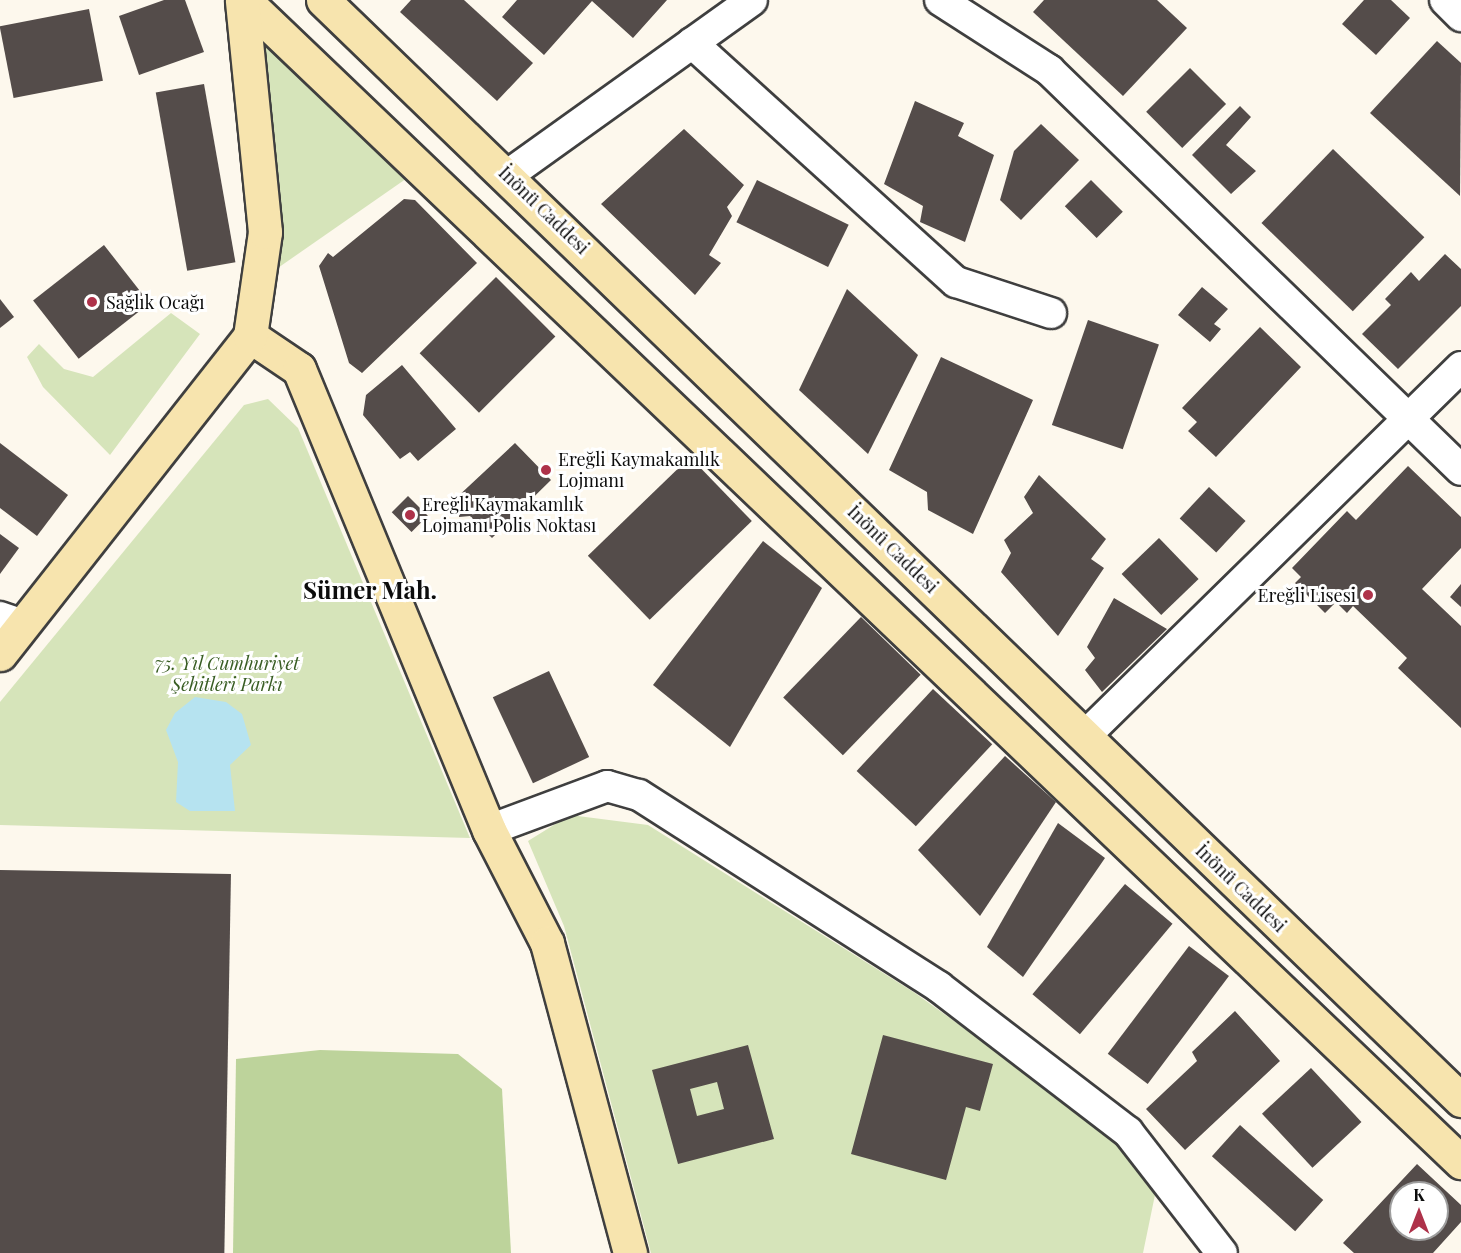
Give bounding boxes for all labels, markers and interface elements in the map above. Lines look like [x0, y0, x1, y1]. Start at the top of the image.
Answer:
street label: İnönü Caddesi [494, 162, 594, 258]
place label: Sağlık Ocağı [106, 291, 205, 313]
marker: Sağlık Ocağı [83, 293, 101, 311]
place label: Ereğli Kaymakamlık Lojmanı [558, 449, 720, 492]
marker: Ereğli Kaymakamlık Lojmanı [539, 463, 553, 477]
place label: Ereğli Kaymakamlık Lojmanı Polis Noktası [422, 494, 596, 536]
street label: İnönü Caddesi [843, 501, 943, 597]
marker: Ereğli Kaymakamlık Lojmanı Polis Noktası [403, 508, 417, 522]
district label: Sümer Mah. [303, 576, 437, 604]
place label: Ereğli Lisesi [1258, 584, 1356, 606]
marker: Ereğli Lisesi [1361, 588, 1375, 602]
park label: 75. Yıl Cumhuriyet Şehitleri Parkı [154, 653, 300, 696]
street label: İnönü Caddesi [1191, 840, 1291, 936]
north arrow [1389, 1181, 1449, 1241]
text: K [1413, 1184, 1425, 1205]

